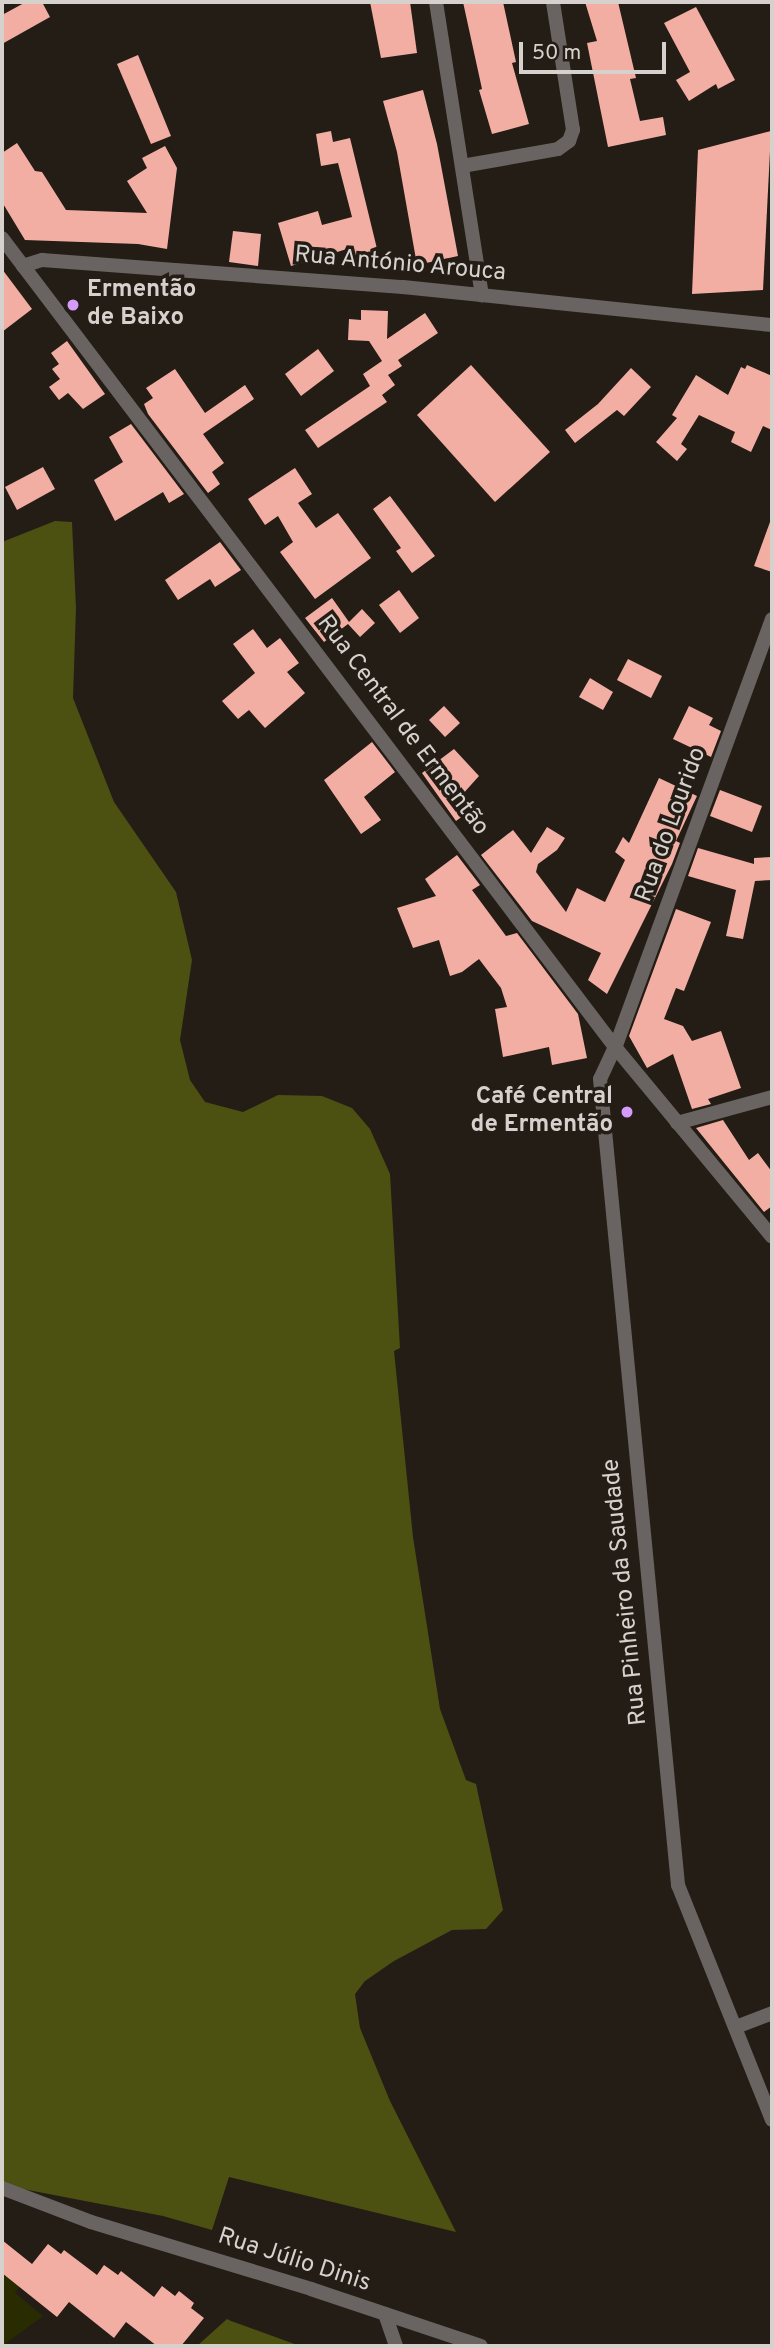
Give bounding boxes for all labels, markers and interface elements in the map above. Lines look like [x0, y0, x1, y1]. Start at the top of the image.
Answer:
scale bar [522, 28, 669, 72]
text: 50 m [532, 40, 581, 67]
street label: Rua António Arouca [292, 241, 508, 289]
place label: Ermentão de Baixo [87, 277, 196, 333]
marker: Ermentão de Baixo [65, 297, 81, 313]
street label: Rua Central de Ermentão [310, 610, 494, 842]
street label: Rua do Lourido [631, 744, 713, 906]
place label: Café Central de Ermentão [471, 1084, 613, 1140]
marker: Café Central de Ermentão [619, 1104, 635, 1120]
street label: Rua Pinheiro da Saudade [598, 1457, 654, 1727]
street label: Rua Júlio Dinis [214, 2223, 374, 2299]

